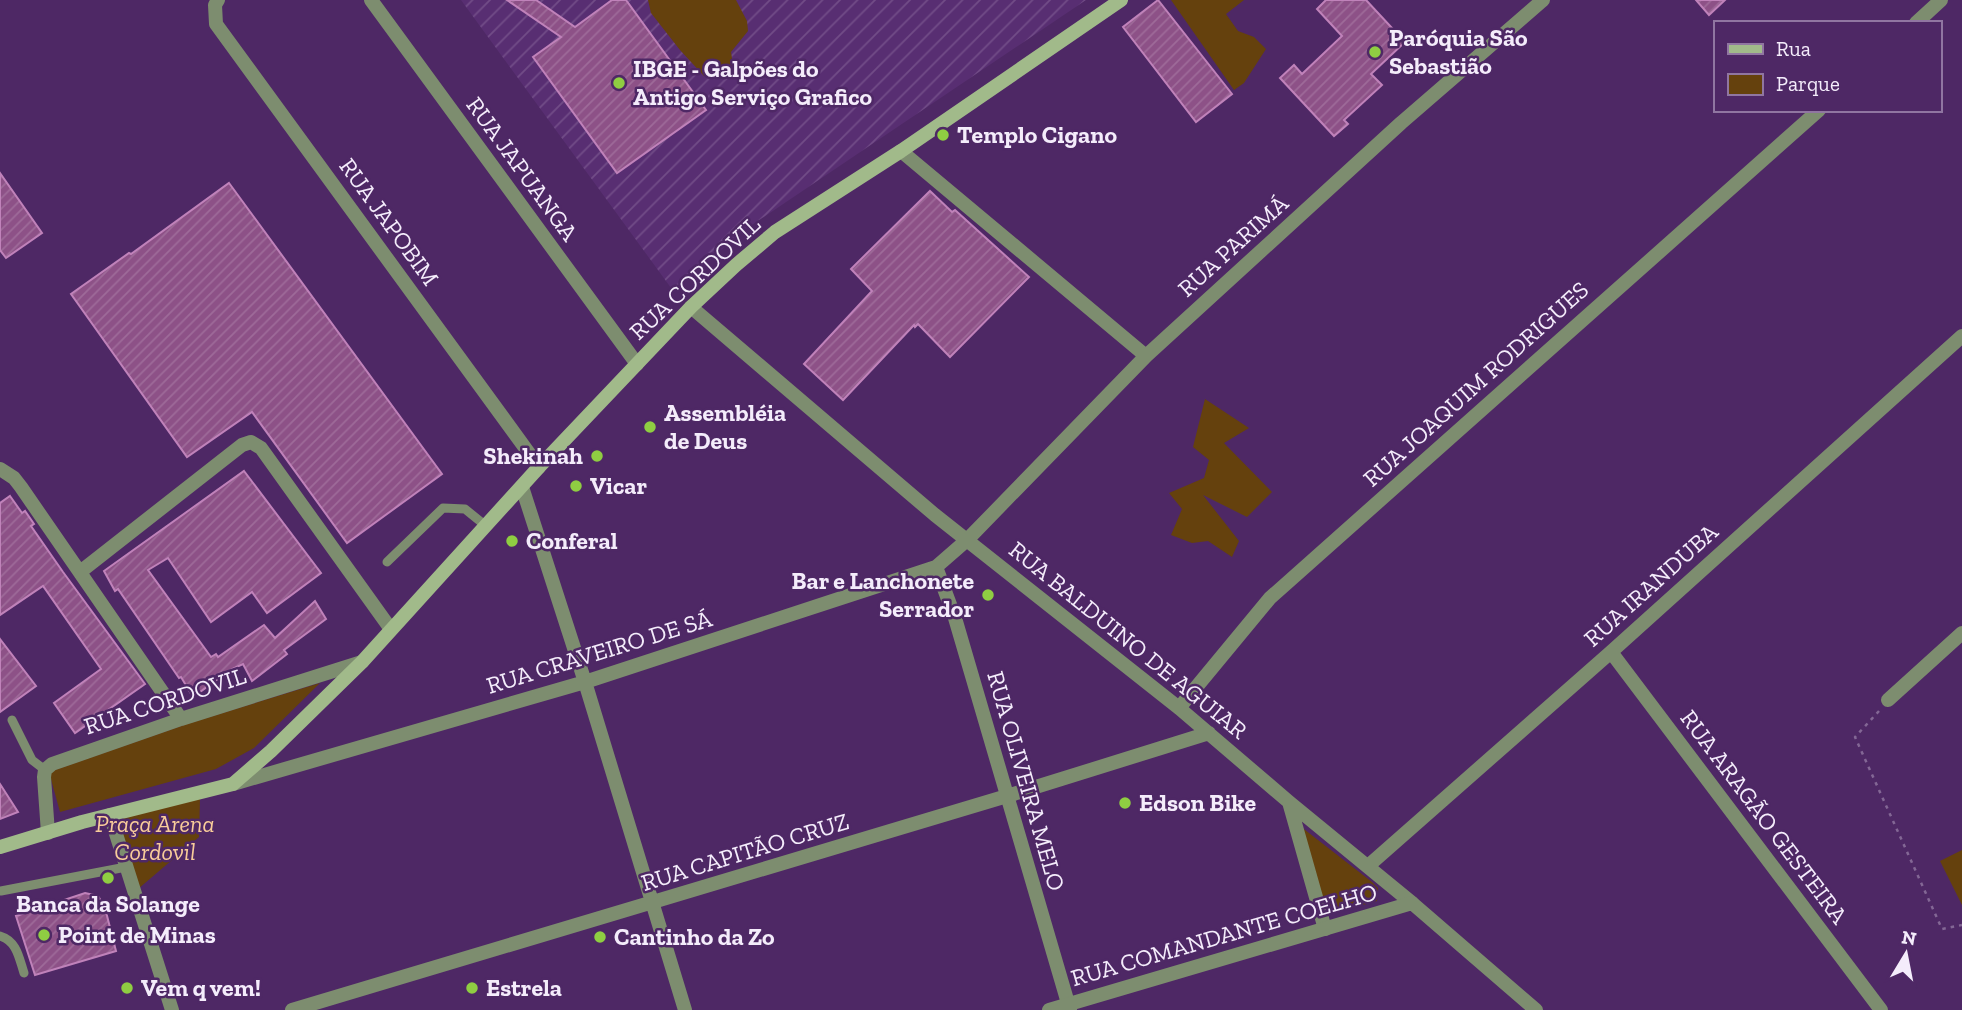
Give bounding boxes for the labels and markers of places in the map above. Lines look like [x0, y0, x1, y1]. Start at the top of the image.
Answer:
place label: Paróquia São Sebastião [1389, 23, 1528, 80]
marker: Paróquia São Sebastião [1367, 44, 1383, 60]
place label: IBGE - Galpões do Antigo Serviço Grafico [633, 54, 873, 111]
marker: IBGE - Galpões do Antigo Serviço Grafico [611, 75, 627, 91]
place label: Templo Cigano [957, 120, 1117, 149]
marker: Templo Cigano [935, 127, 951, 143]
place label: Assembléia de Deus [664, 398, 786, 455]
marker: Assembléia de Deus [642, 419, 658, 435]
place label: Shekinah [483, 441, 583, 470]
marker: Shekinah [589, 448, 605, 464]
place label: Vicar [590, 471, 647, 500]
marker: Vicar [568, 478, 584, 494]
place label: Conferal [526, 526, 618, 555]
marker: Conferal [504, 533, 520, 549]
place label: Bar e Lanchonete Serrador [792, 566, 974, 623]
marker: Bar e Lanchonete Serrador [980, 587, 996, 603]
place label: Edson Bike [1139, 788, 1256, 817]
marker: Edson Bike [1117, 795, 1133, 811]
marker: Banca da Solange [100, 870, 116, 886]
place label: Banca da Solange [16, 889, 200, 918]
place label: Point de Minas [58, 920, 216, 949]
place label: Cantinho da Zo [614, 922, 775, 951]
marker: Point de Minas [36, 927, 52, 943]
marker: Cantinho da Zo [592, 929, 608, 945]
place label: Vem q vem! [141, 973, 261, 1002]
place label: Estrela [486, 973, 562, 1002]
marker: Vem q vem! [119, 980, 135, 996]
marker: Estrela [464, 980, 480, 996]

